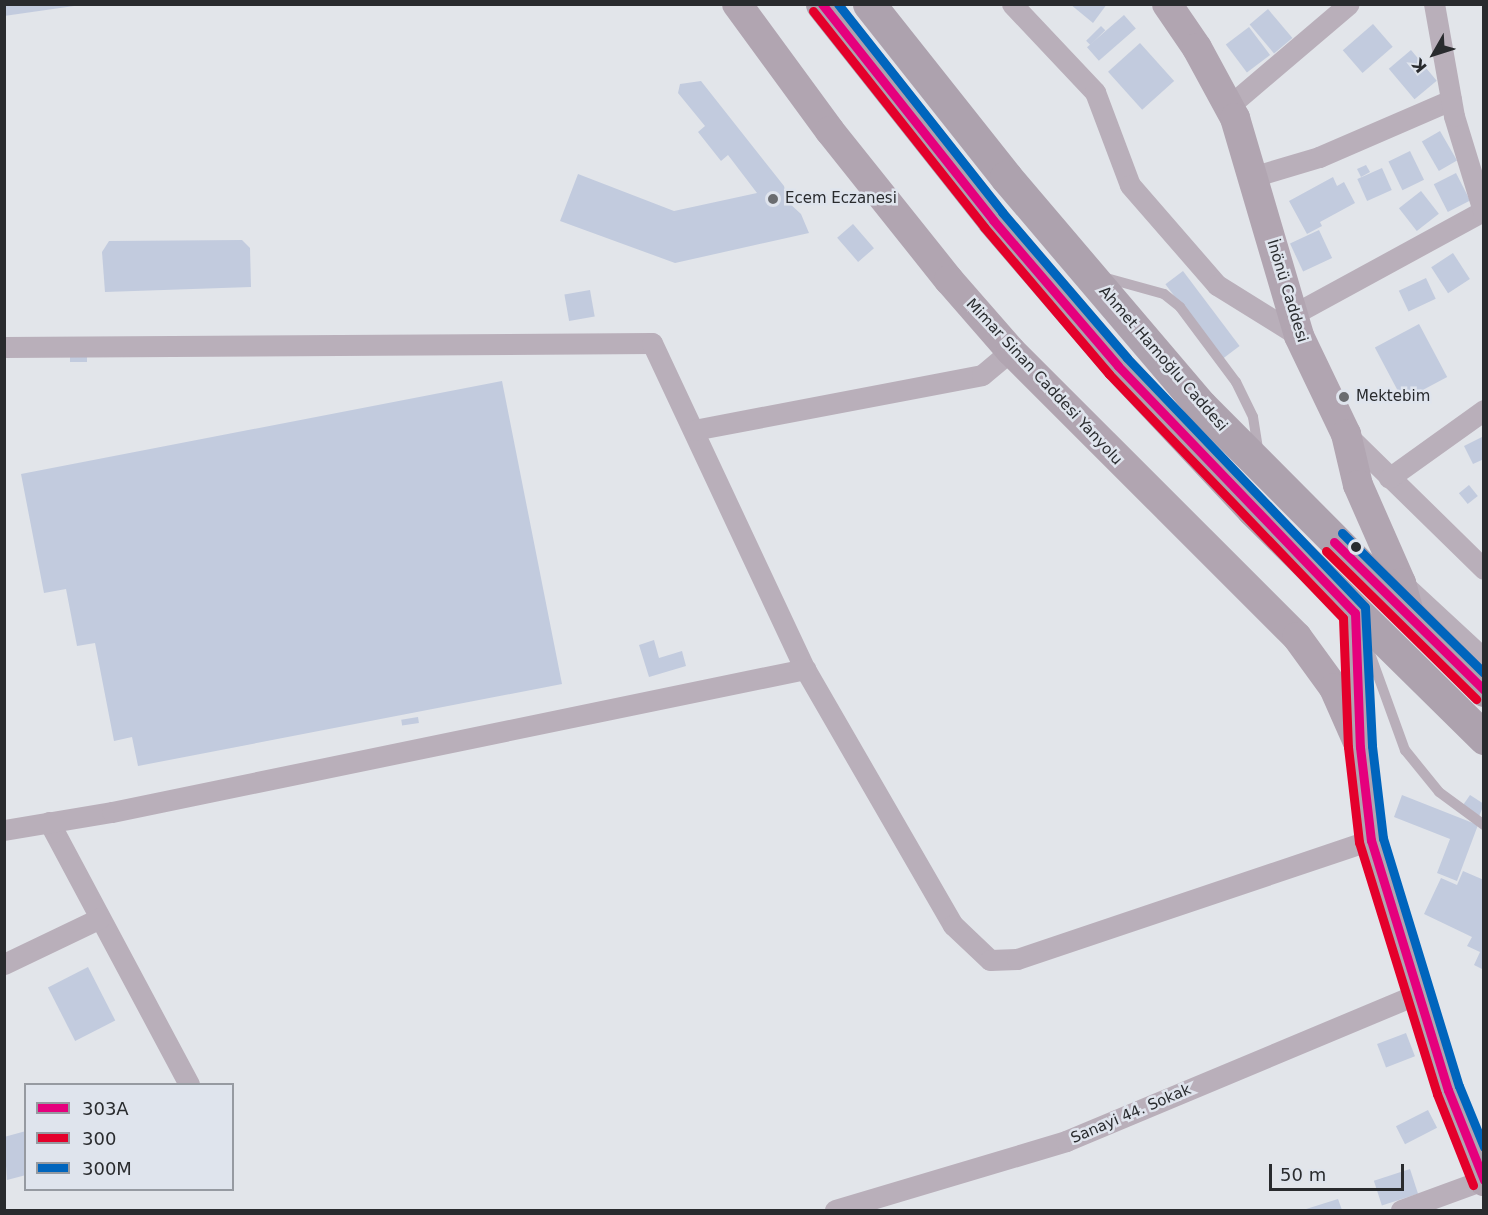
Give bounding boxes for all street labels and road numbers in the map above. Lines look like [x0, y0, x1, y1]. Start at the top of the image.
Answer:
street label: İnönü Caddesi [1263, 237, 1311, 345]
street label: Ahmet Hamoğlu Caddesi [1095, 283, 1231, 435]
street label: Mimar Sinan Caddesi Yanyolu [962, 295, 1126, 469]
street label: Sanayi 44. Sokak [1068, 1081, 1194, 1147]

